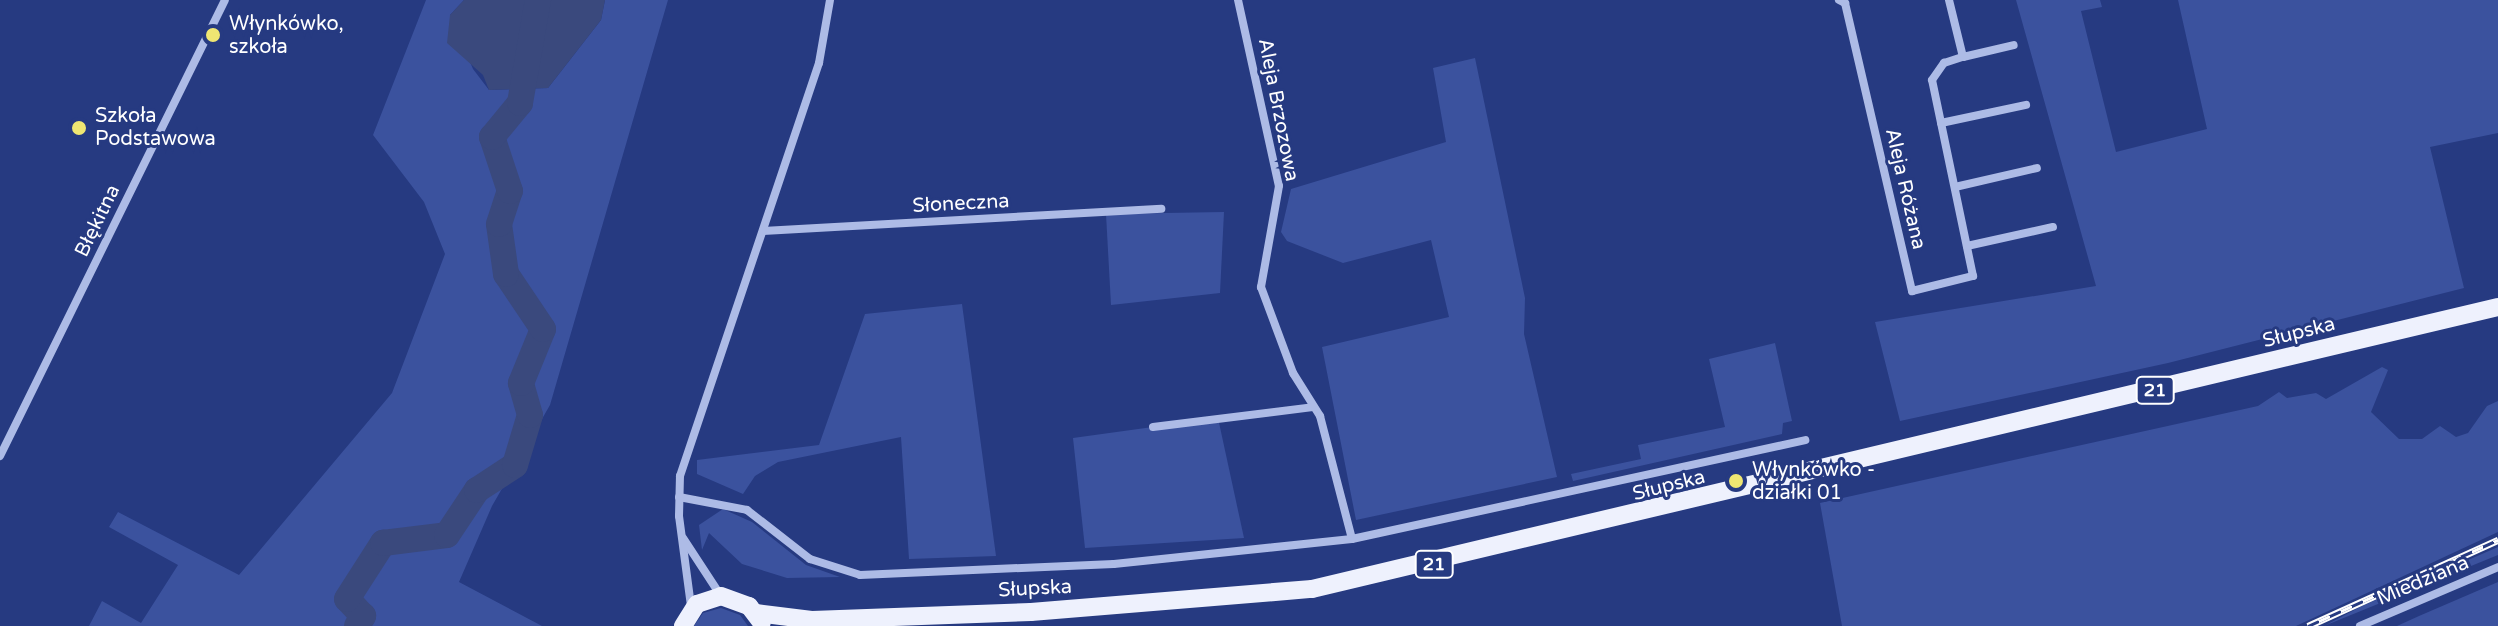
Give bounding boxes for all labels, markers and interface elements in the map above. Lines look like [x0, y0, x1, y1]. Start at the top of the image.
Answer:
place label: Włynkówko, szkoła [229, 12, 344, 59]
marker: Włynkówko, szkoła [204, 26, 222, 44]
street label: Aleja Brzozowa [1252, 37, 1304, 183]
place label: Szkoła Podstawowa [95, 104, 216, 151]
marker: Szkoła Podstawowa [70, 119, 88, 137]
street label: Aleja Różana [1879, 126, 1931, 252]
street label: Błękitna [70, 181, 126, 261]
street label: Słoneczna [912, 189, 1010, 219]
street label: Słupska [2260, 312, 2338, 354]
road number: 21 [2135, 376, 2175, 404]
place label: Włynkówko - działki 01 [1752, 458, 1875, 505]
street label: Słupska [1630, 465, 1708, 507]
marker: Włynkówko - działki 01 [1727, 472, 1745, 490]
road number: 21 [1414, 550, 1454, 578]
street label: Miedziana [2373, 551, 2473, 611]
street label: Słupska [998, 575, 1072, 603]

